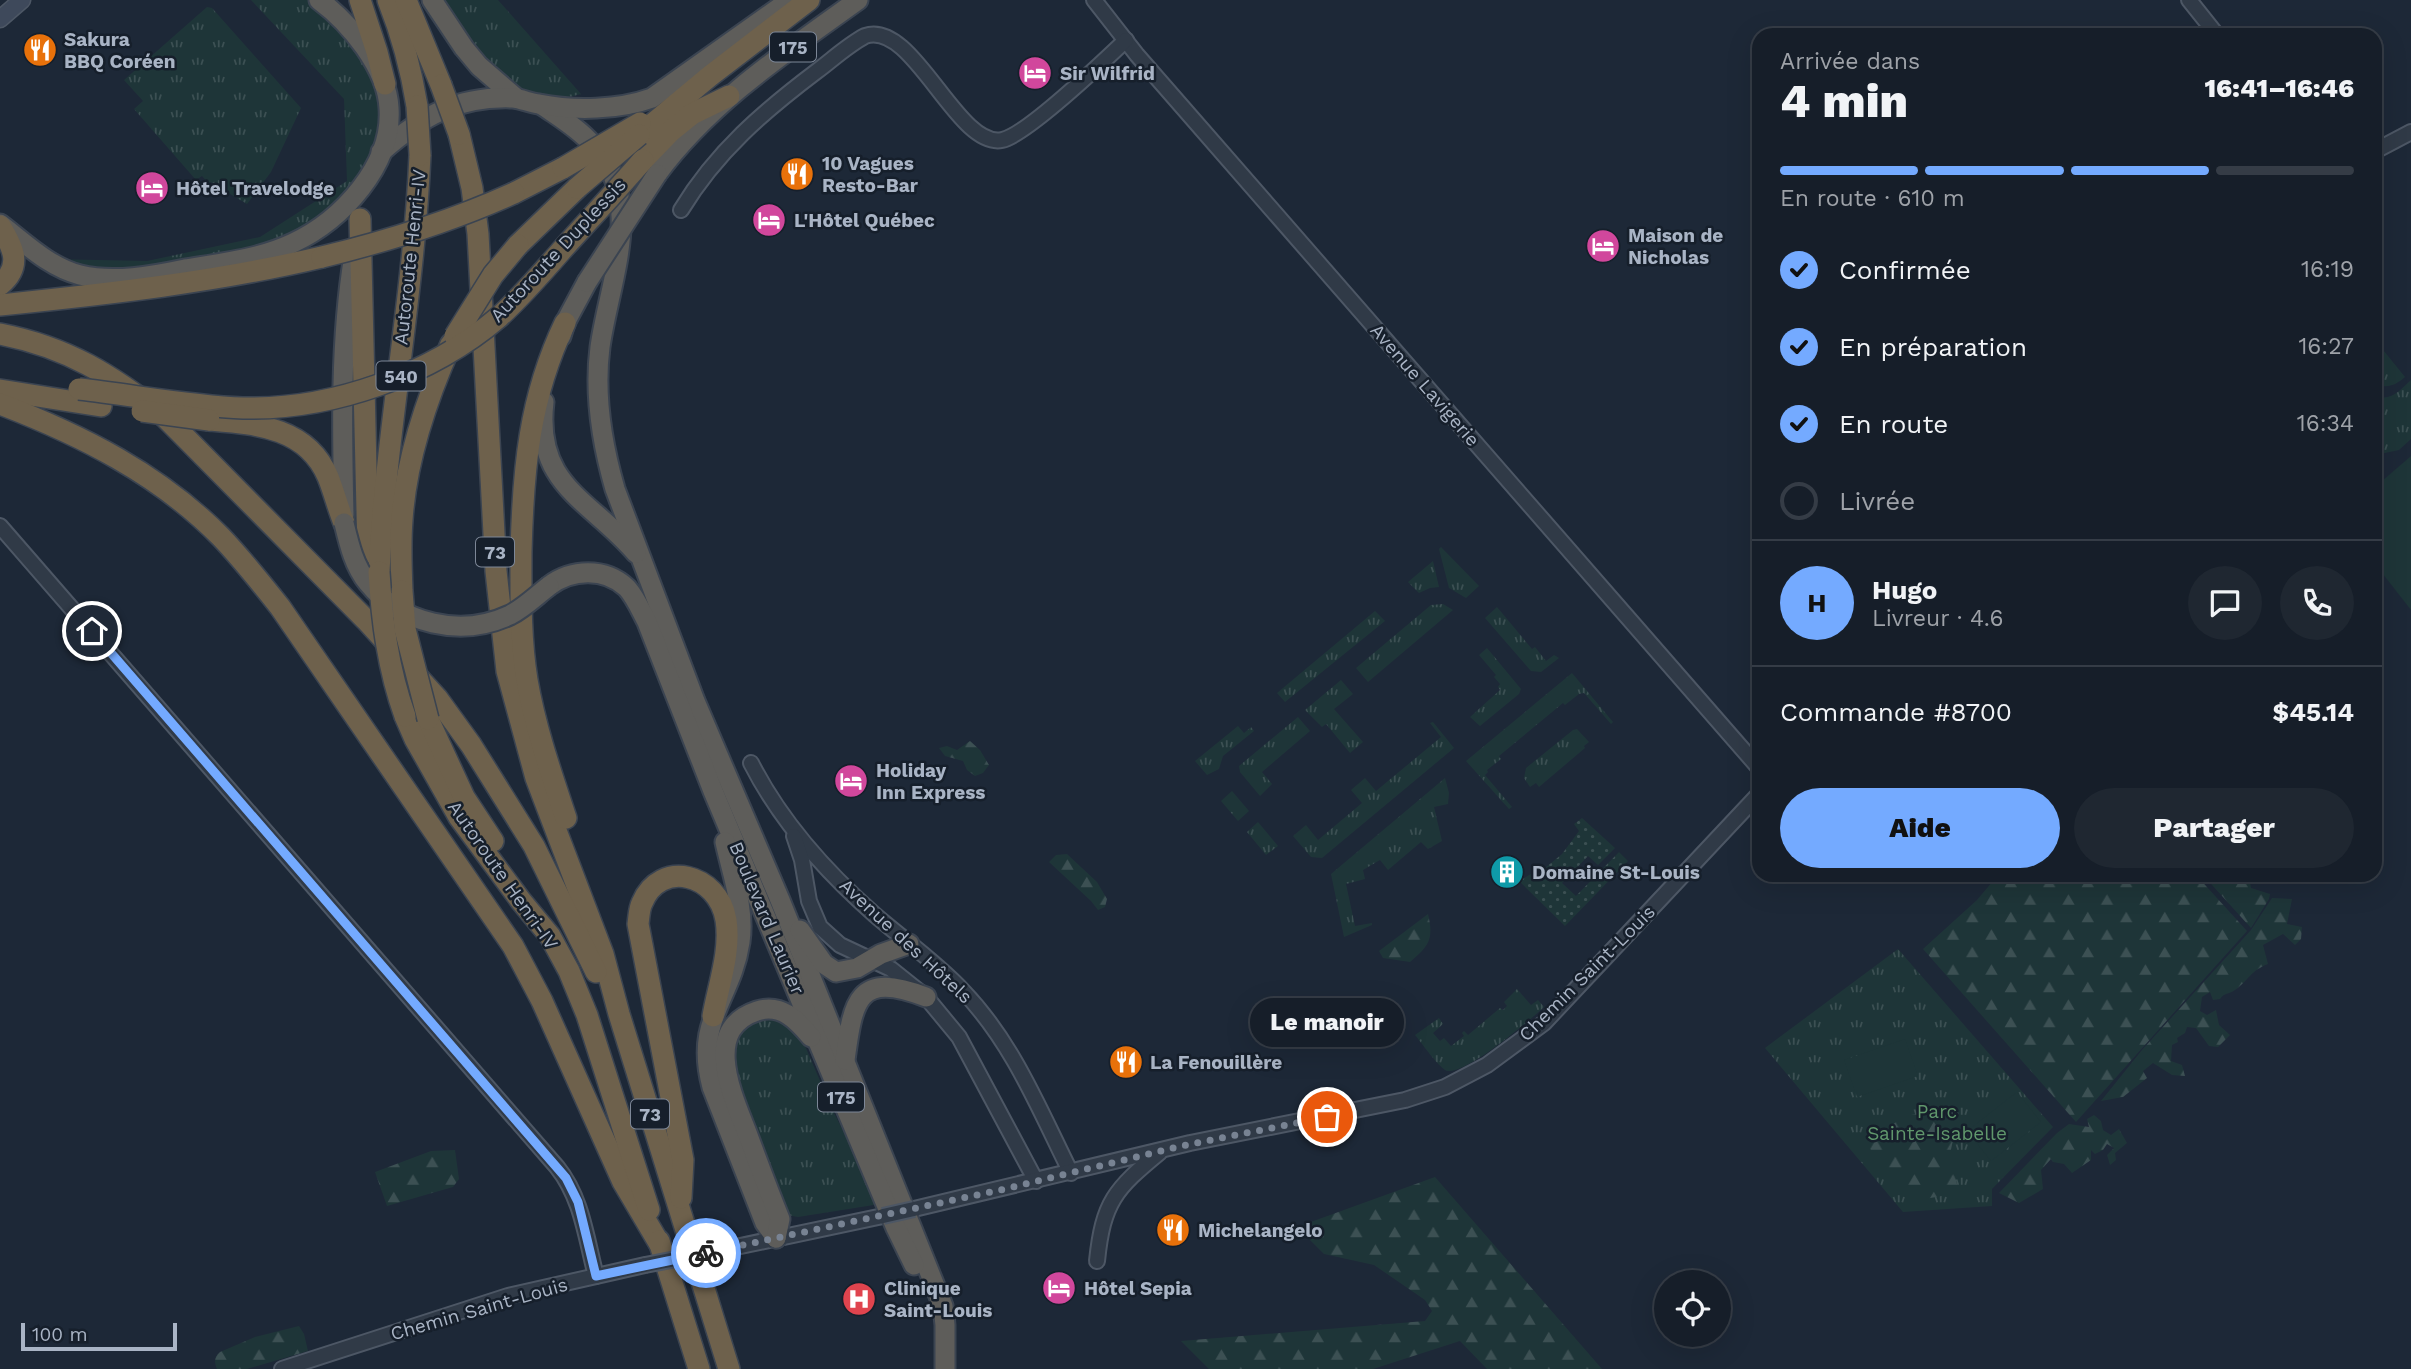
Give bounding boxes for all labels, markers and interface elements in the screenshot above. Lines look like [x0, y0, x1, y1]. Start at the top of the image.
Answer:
place label: Sakura BBQ Coréen [64, 28, 176, 73]
restaurant icon: Sakura BBQ Coréen [21, 31, 59, 69]
road number: 175 [770, 32, 816, 62]
text: Arrivée dans [1780, 48, 1920, 75]
hotel icon: Sir Wilfrid [1016, 54, 1054, 92]
place label: Sir Wilfrid [1060, 62, 1155, 85]
text: 16:41–16:46 [2204, 73, 2354, 103]
text: 4 min [1780, 74, 1908, 128]
place label: 10 Vagues Resto-Bar [822, 152, 919, 197]
restaurant icon: 10 Vagues Resto-Bar [778, 155, 816, 193]
street label: Autoroute Henri-IV [389, 168, 431, 346]
hotel icon: Hôtel Travelodge [133, 169, 171, 207]
street label: Autoroute Duplessis [485, 173, 631, 327]
place label: Hôtel Travelodge [176, 177, 334, 200]
text: En route · 610 m [1780, 185, 1965, 212]
hotel icon: L'Hôtel Québec [750, 201, 788, 239]
place label: L'Hôtel Québec [794, 209, 935, 232]
place label: Maison de Nicholas [1628, 224, 1723, 269]
hotel icon: Maison de Nicholas [1584, 227, 1622, 265]
icon: check [1780, 251, 1818, 289]
text: Confirmée [1839, 255, 1971, 285]
text: 16:19 [2301, 256, 2354, 283]
street label: Avenue Lavigerie [1365, 319, 1485, 451]
icon: check [1780, 328, 1818, 366]
text: En préparation [1839, 332, 2027, 362]
text: 16:27 [2298, 333, 2354, 360]
road number: 540 [376, 362, 426, 390]
icon: check [1780, 405, 1818, 443]
text: En route [1839, 409, 1948, 439]
text: 16:34 [2297, 410, 2354, 437]
text: Livrée [1839, 486, 1915, 516]
road number: 73 [476, 538, 514, 566]
button: chat [2188, 566, 2262, 640]
button: phone [2280, 566, 2354, 640]
text: Hugo [1872, 575, 1937, 605]
text: H [1807, 588, 1827, 618]
pin [62, 601, 122, 661]
text: Livreur · 4.6 [1872, 605, 2004, 632]
icon: home [73, 612, 111, 650]
text: Commande #8700 [1780, 697, 2012, 727]
text: $45.14 [2272, 697, 2354, 727]
place label: Holiday Inn Express [876, 759, 985, 804]
hotel icon: Holiday Inn Express [832, 762, 870, 800]
button: Aide [1780, 788, 2060, 868]
button: Partager [2074, 788, 2354, 868]
street label: Autoroute Henri-IV [443, 796, 563, 954]
street label: Boulevard Laurier [724, 838, 810, 998]
building icon: Domaine St-Louis [1488, 853, 1526, 891]
place label: Domaine St-Louis [1532, 861, 1700, 884]
street label: Avenue des Hôtels [835, 874, 977, 1008]
street label: Chemin Saint-Louis [1514, 900, 1660, 1046]
callout: Le manoir [1250, 998, 1404, 1047]
text: Le manoir [1270, 1009, 1384, 1036]
restaurant icon: La Fenouillère [1107, 1043, 1145, 1081]
place label: La Fenouillère [1150, 1051, 1282, 1074]
road number: 175 [818, 1082, 864, 1112]
pin [1297, 1087, 1357, 1147]
icon: bag [1308, 1098, 1346, 1136]
road number: 73 [631, 1100, 669, 1128]
park label: Parc Sainte-Isabelle [1867, 1100, 2007, 1145]
restaurant icon: Michelangelo [1154, 1211, 1192, 1249]
courier [671, 1218, 741, 1288]
place label: Michelangelo [1198, 1219, 1323, 1242]
icon: bike [687, 1234, 725, 1272]
hotel icon: Hôtel Sepia [1040, 1269, 1078, 1307]
map controls [1654, 1270, 1731, 1347]
button: locate [1654, 1270, 1731, 1347]
street label: Chemin Saint-Louis [388, 1273, 570, 1345]
place label: Clinique Saint-Louis [884, 1277, 992, 1322]
place label: Hôtel Sepia [1084, 1277, 1192, 1300]
hospital icon: Clinique Saint-Louis [840, 1280, 878, 1318]
scale bar [21, 1320, 177, 1352]
text: 100 m [32, 1323, 88, 1346]

